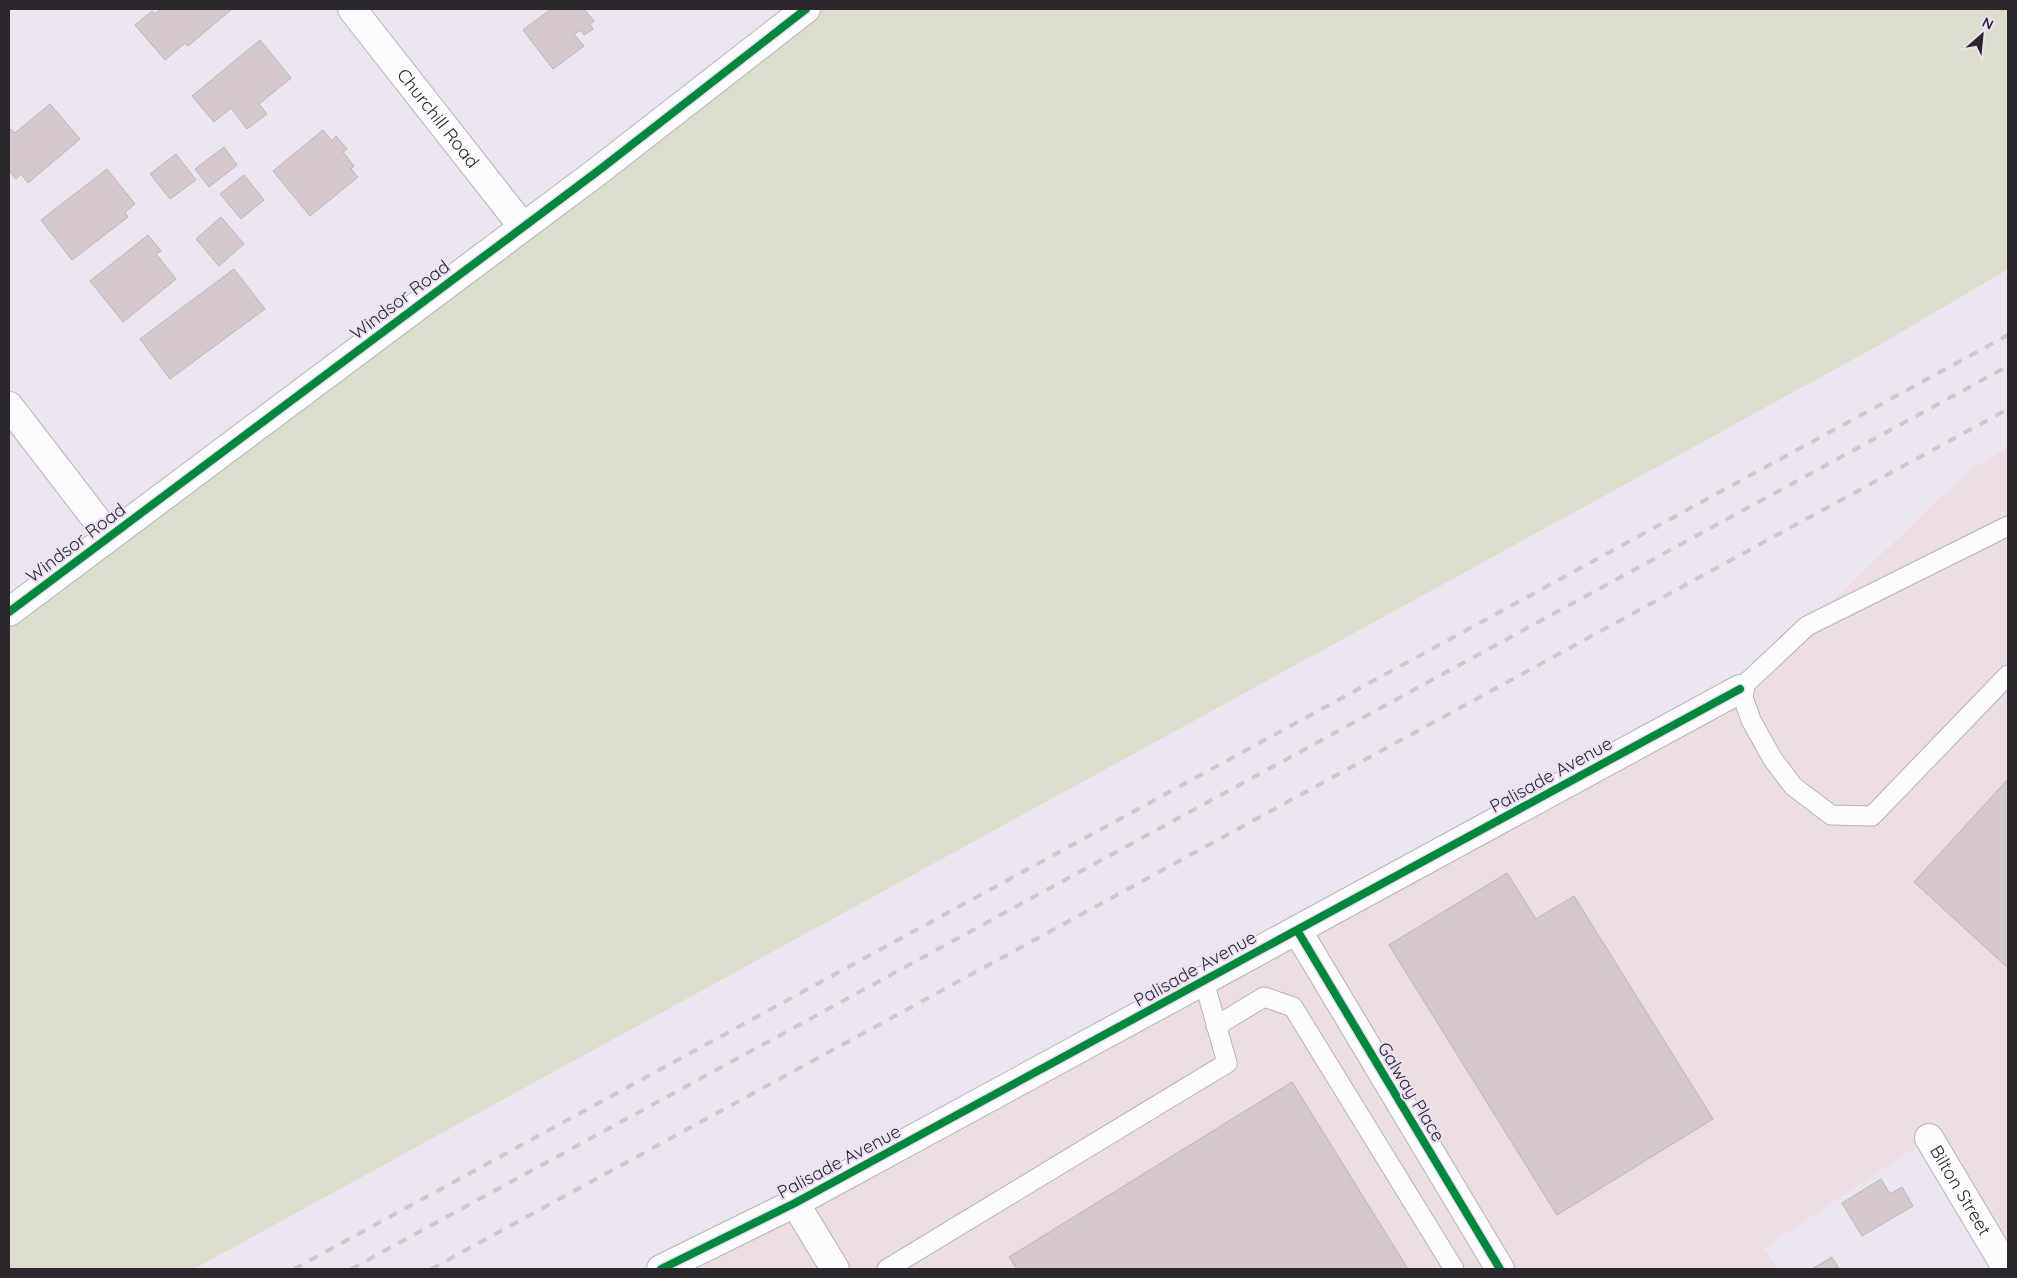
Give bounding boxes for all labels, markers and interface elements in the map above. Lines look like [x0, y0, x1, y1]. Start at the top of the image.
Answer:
north arrow [1957, 10, 2007, 60]
text: N [1979, 13, 1997, 34]
street label: Churchill Road [392, 64, 484, 172]
street label: Windsor Road [346, 255, 454, 344]
street label: Windsor Road [22, 498, 130, 587]
street label: Palisade Avenue [1485, 731, 1616, 818]
street label: Palisade Avenue [1129, 925, 1260, 1012]
street label: Galway Place [1373, 1038, 1450, 1146]
street label: Palisade Avenue [773, 1119, 904, 1204]
street label: Bilton Street [1925, 1141, 1996, 1239]

